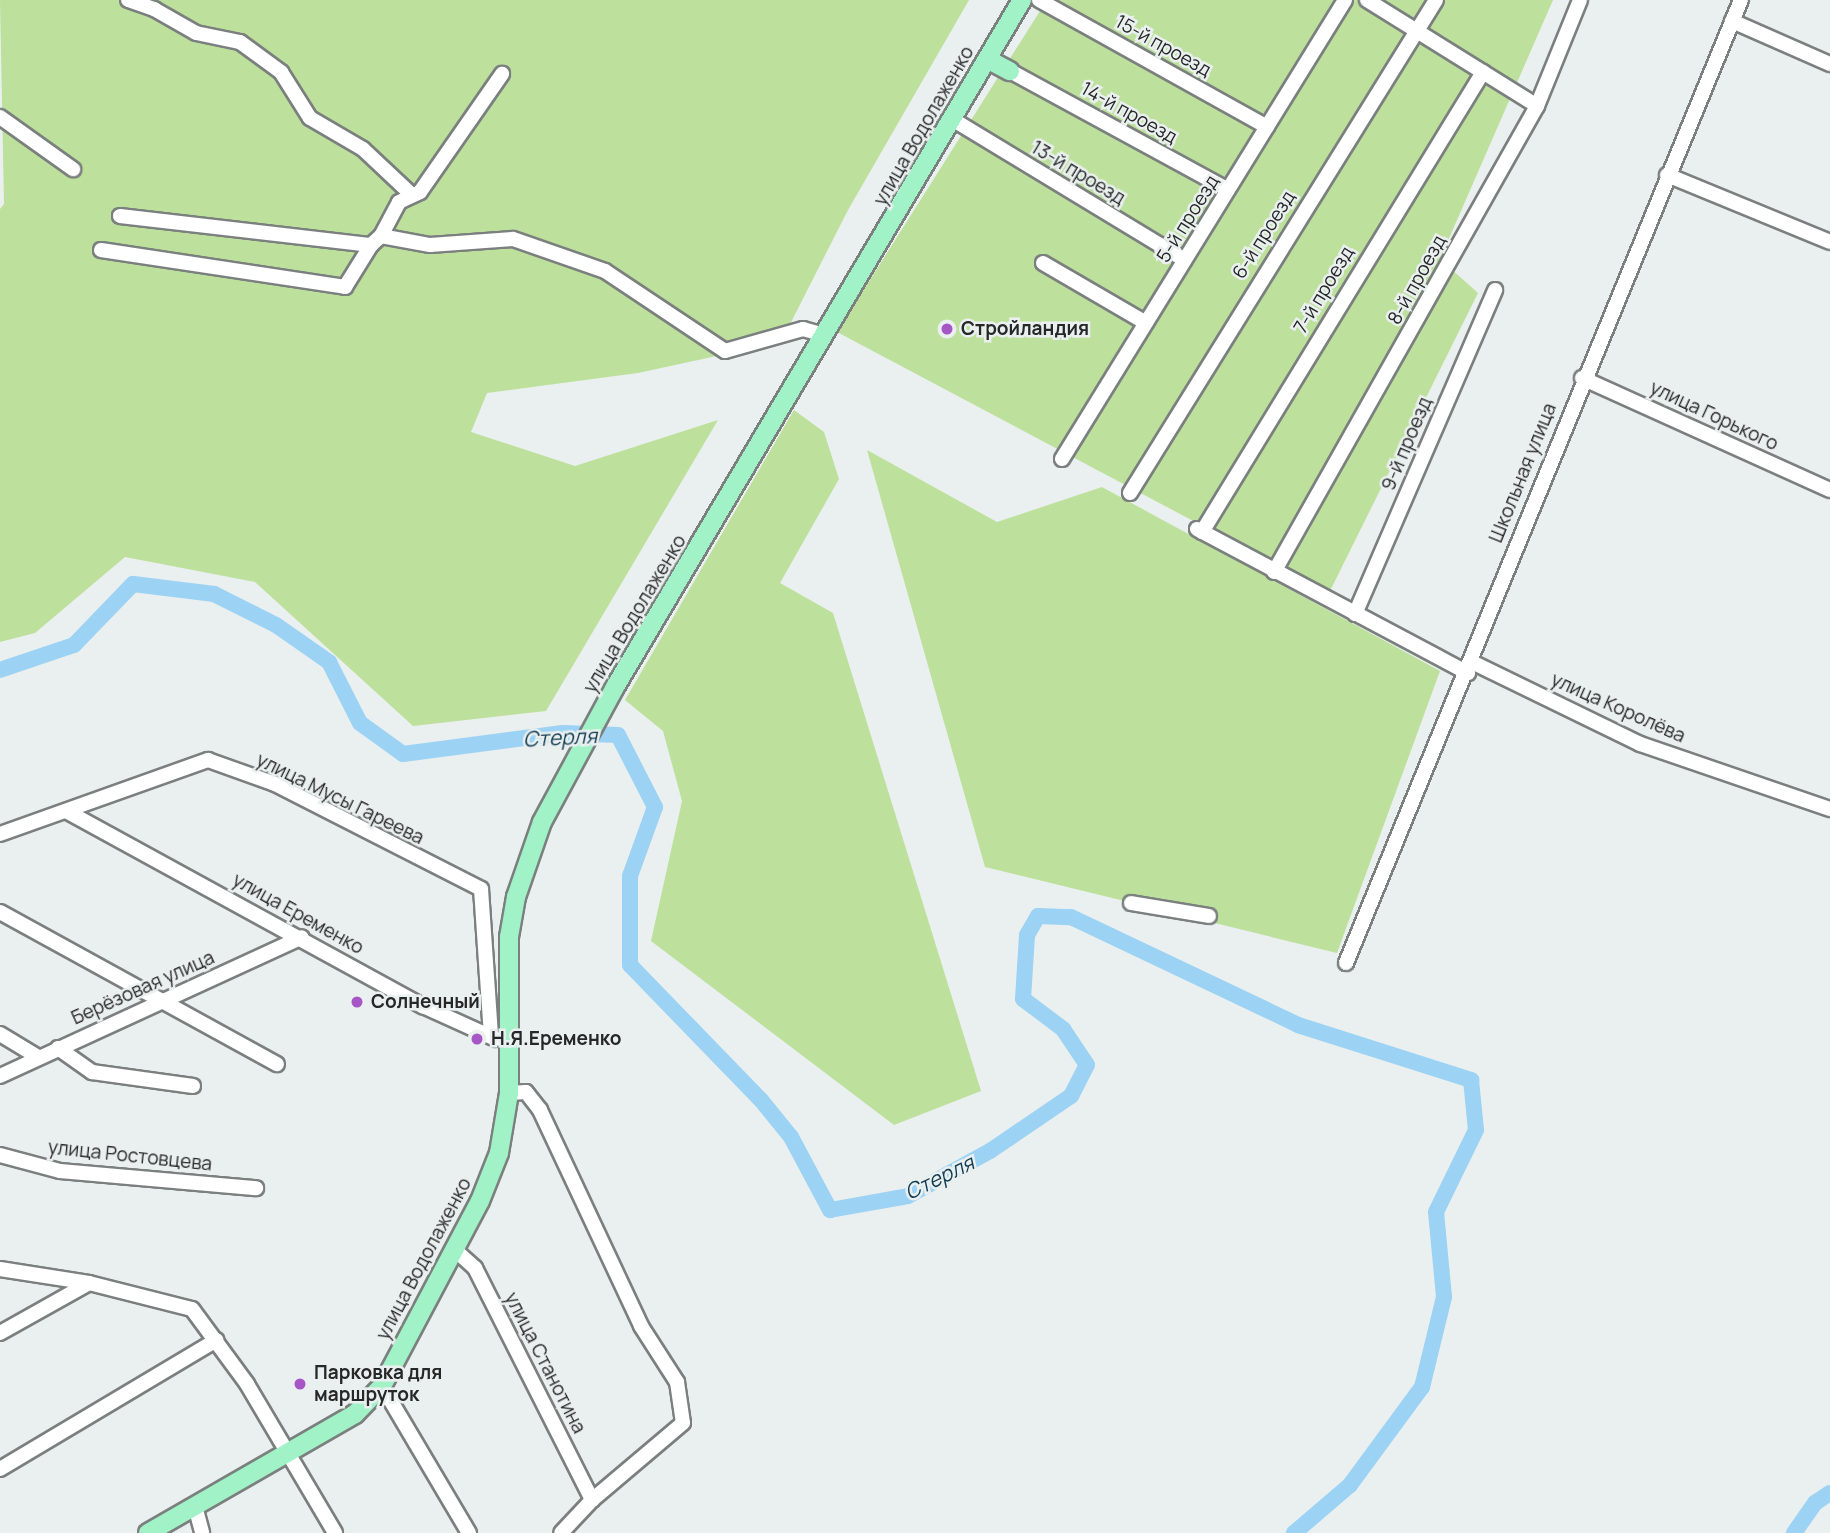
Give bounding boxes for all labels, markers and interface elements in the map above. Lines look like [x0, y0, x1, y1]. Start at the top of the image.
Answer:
street label: 15-й проезд [1111, 10, 1215, 82]
street label: улица Водолаженко [869, 42, 979, 210]
street label: 14-й проезд [1077, 77, 1181, 149]
street label: 13-й проезд [1027, 136, 1129, 210]
street label: 5-й проезд [1152, 171, 1224, 267]
street label: 6-й проезд [1228, 187, 1300, 283]
street label: 8-й проезд [1383, 231, 1451, 329]
street label: 7-й проезд [1289, 243, 1359, 337]
place label: Стройландия [961, 318, 1089, 340]
marker: Стройландия [939, 321, 955, 337]
street label: улица Горького [1646, 376, 1782, 456]
street label: 9-й проезд [1377, 394, 1437, 494]
street label: Школьная улица [1485, 400, 1561, 546]
street label: улица Водолаженко [579, 531, 691, 697]
street label: улица Королёва [1547, 668, 1689, 748]
water label: Стерля [522, 722, 598, 752]
street label: улица Мусы Гареева [252, 749, 428, 849]
street label: улица Еременко [228, 869, 368, 959]
street label: Берёзовая улица [68, 946, 218, 1030]
place label: Солнечный [371, 991, 480, 1013]
marker: Солнечный [349, 994, 365, 1010]
place label: Н.Я.Еременко [491, 1028, 622, 1050]
marker: Н.Я.Еременко [469, 1031, 485, 1047]
street label: улица Ростовцева [47, 1136, 213, 1176]
water label: Стерля [900, 1149, 978, 1205]
street label: улица Водолаженко [372, 1174, 476, 1344]
street label: улица Станотина [500, 1289, 590, 1437]
place label: Парковка для маршруток [314, 1362, 442, 1406]
marker: Парковка для маршруток [292, 1376, 308, 1392]

